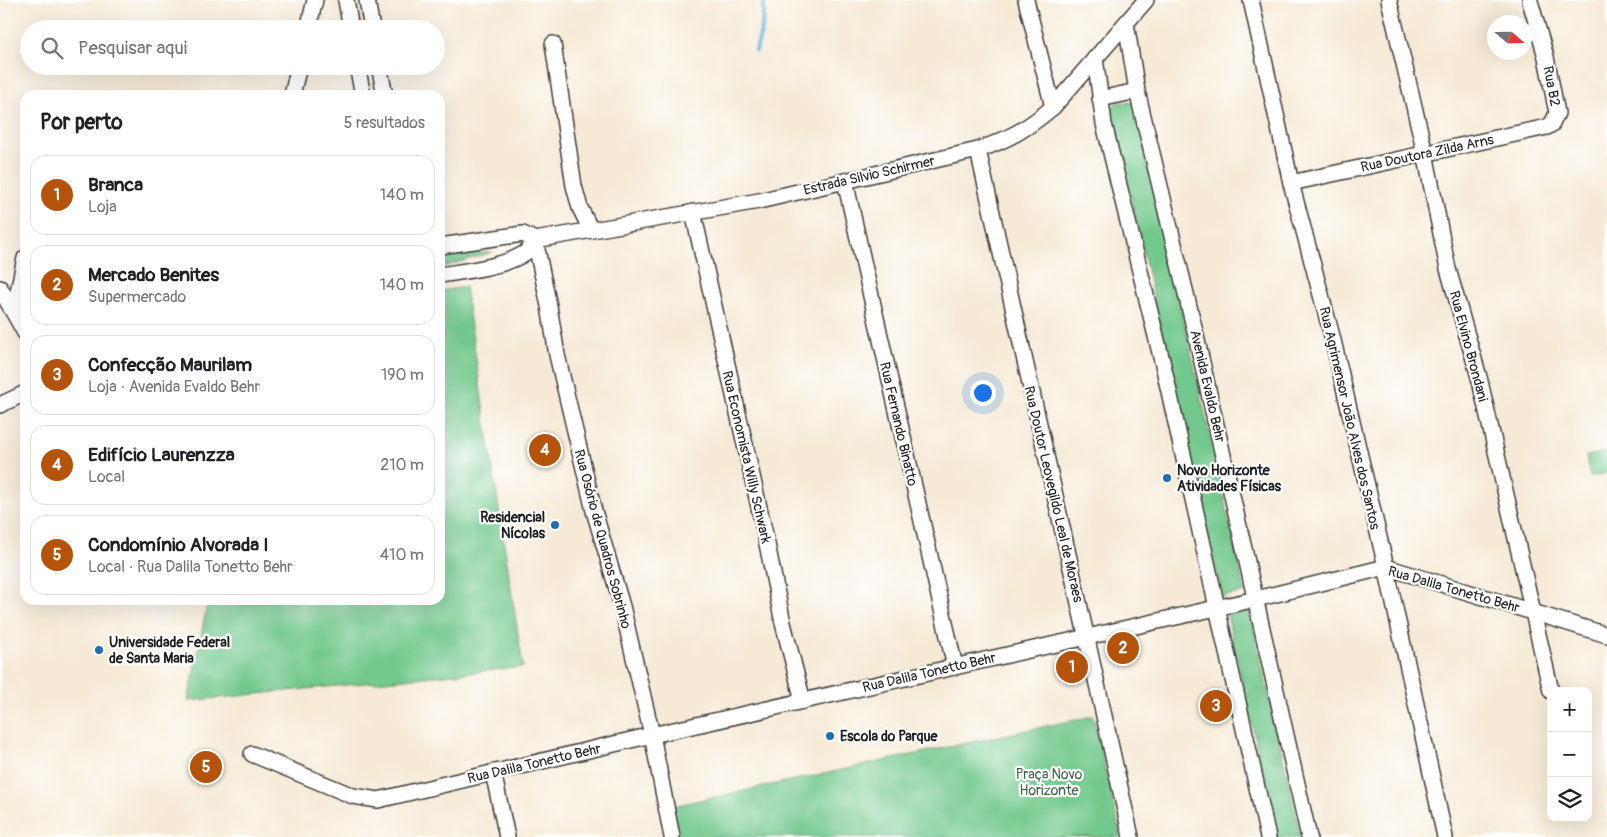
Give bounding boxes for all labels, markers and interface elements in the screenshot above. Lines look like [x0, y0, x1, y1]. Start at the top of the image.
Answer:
north arrow [1487, 15, 1532, 60]
search box [20, 20, 445, 75]
icon: search [38, 34, 66, 62]
text: Pesquisar aqui [78, 36, 187, 60]
street label: Rua B2 [1539, 65, 1564, 108]
text: Por perto [40, 109, 122, 136]
text: 5 resultados [344, 113, 425, 133]
street label: Rua Doutora Zilda Arns [1359, 131, 1496, 176]
street label: Estrada Silvio Schirmer [802, 152, 936, 199]
text: Branca [88, 173, 143, 197]
text: 1 [54, 185, 60, 205]
text: 140 m [380, 185, 424, 205]
text: Loja [88, 197, 117, 217]
text: Mercado Benites [88, 263, 219, 287]
text: 2 [53, 275, 61, 295]
text: 140 m [380, 275, 424, 295]
text: Supermercado [88, 287, 186, 307]
street label: Rua Elvino Brondani [1446, 289, 1492, 404]
street label: Rua Agrimensor João Alves dos Santos [1316, 305, 1384, 532]
street label: Avenida Evaldo Behr [1186, 328, 1229, 444]
text: Confecção Maurilam [88, 353, 252, 377]
street label: Rua Fernando Binatto [876, 360, 921, 488]
text: 3 [53, 365, 61, 385]
text: 190 m [381, 365, 424, 385]
street label: Rua Economista Willy Schwark [718, 369, 775, 545]
text: Loja · Avenida Evaldo Behr [88, 377, 260, 397]
your location [970, 380, 996, 406]
street label: Rua Doutor Leovegildo Leal de Moraes [1020, 384, 1087, 605]
pin: 4 [529, 431, 561, 469]
text: Edifício Laurenzza [88, 443, 234, 467]
street label: Rua Osório de Quadros Sobrinho [570, 448, 635, 631]
text: 4 [52, 455, 62, 475]
text: 210 m [380, 455, 424, 475]
place label: Novo Horizonte Atividades Físicas [1177, 462, 1282, 495]
text: Local [88, 467, 125, 487]
marker: Novo Horizonte Atividades Físicas [1161, 472, 1173, 484]
place label: Residencial Nícolas [480, 509, 546, 542]
marker: Residencial Nícolas [549, 519, 561, 531]
text: Condomínio Alvorada I [88, 533, 269, 557]
text: 5 [53, 545, 61, 565]
text: 410 m [380, 545, 424, 565]
text: Local · Rua Dalila Tonetto Behr [88, 557, 293, 577]
street label: Rua Dalila Tonetto Behr [1386, 563, 1522, 616]
pin: 2 [1107, 629, 1139, 667]
place label: Universidade Federal de Santa Maria [109, 634, 230, 667]
marker: Universidade Federal de Santa Maria [93, 644, 105, 656]
pin: 1 [1056, 648, 1088, 686]
street label: Rua Dalila Tonetto Behr [861, 649, 997, 696]
pin: 3 [1200, 687, 1232, 725]
map controls [1547, 687, 1592, 822]
button: + [1547, 687, 1592, 732]
place label: Escola do Parque [840, 728, 938, 745]
marker: Escola do Parque [824, 730, 836, 742]
button: − [1547, 732, 1592, 777]
street label: Rua Dalila Tonetto Behr [466, 740, 602, 787]
pin: 5 [190, 748, 222, 786]
park label: Praça Novo Horizonte [1016, 766, 1083, 799]
button: layers [1547, 777, 1592, 822]

